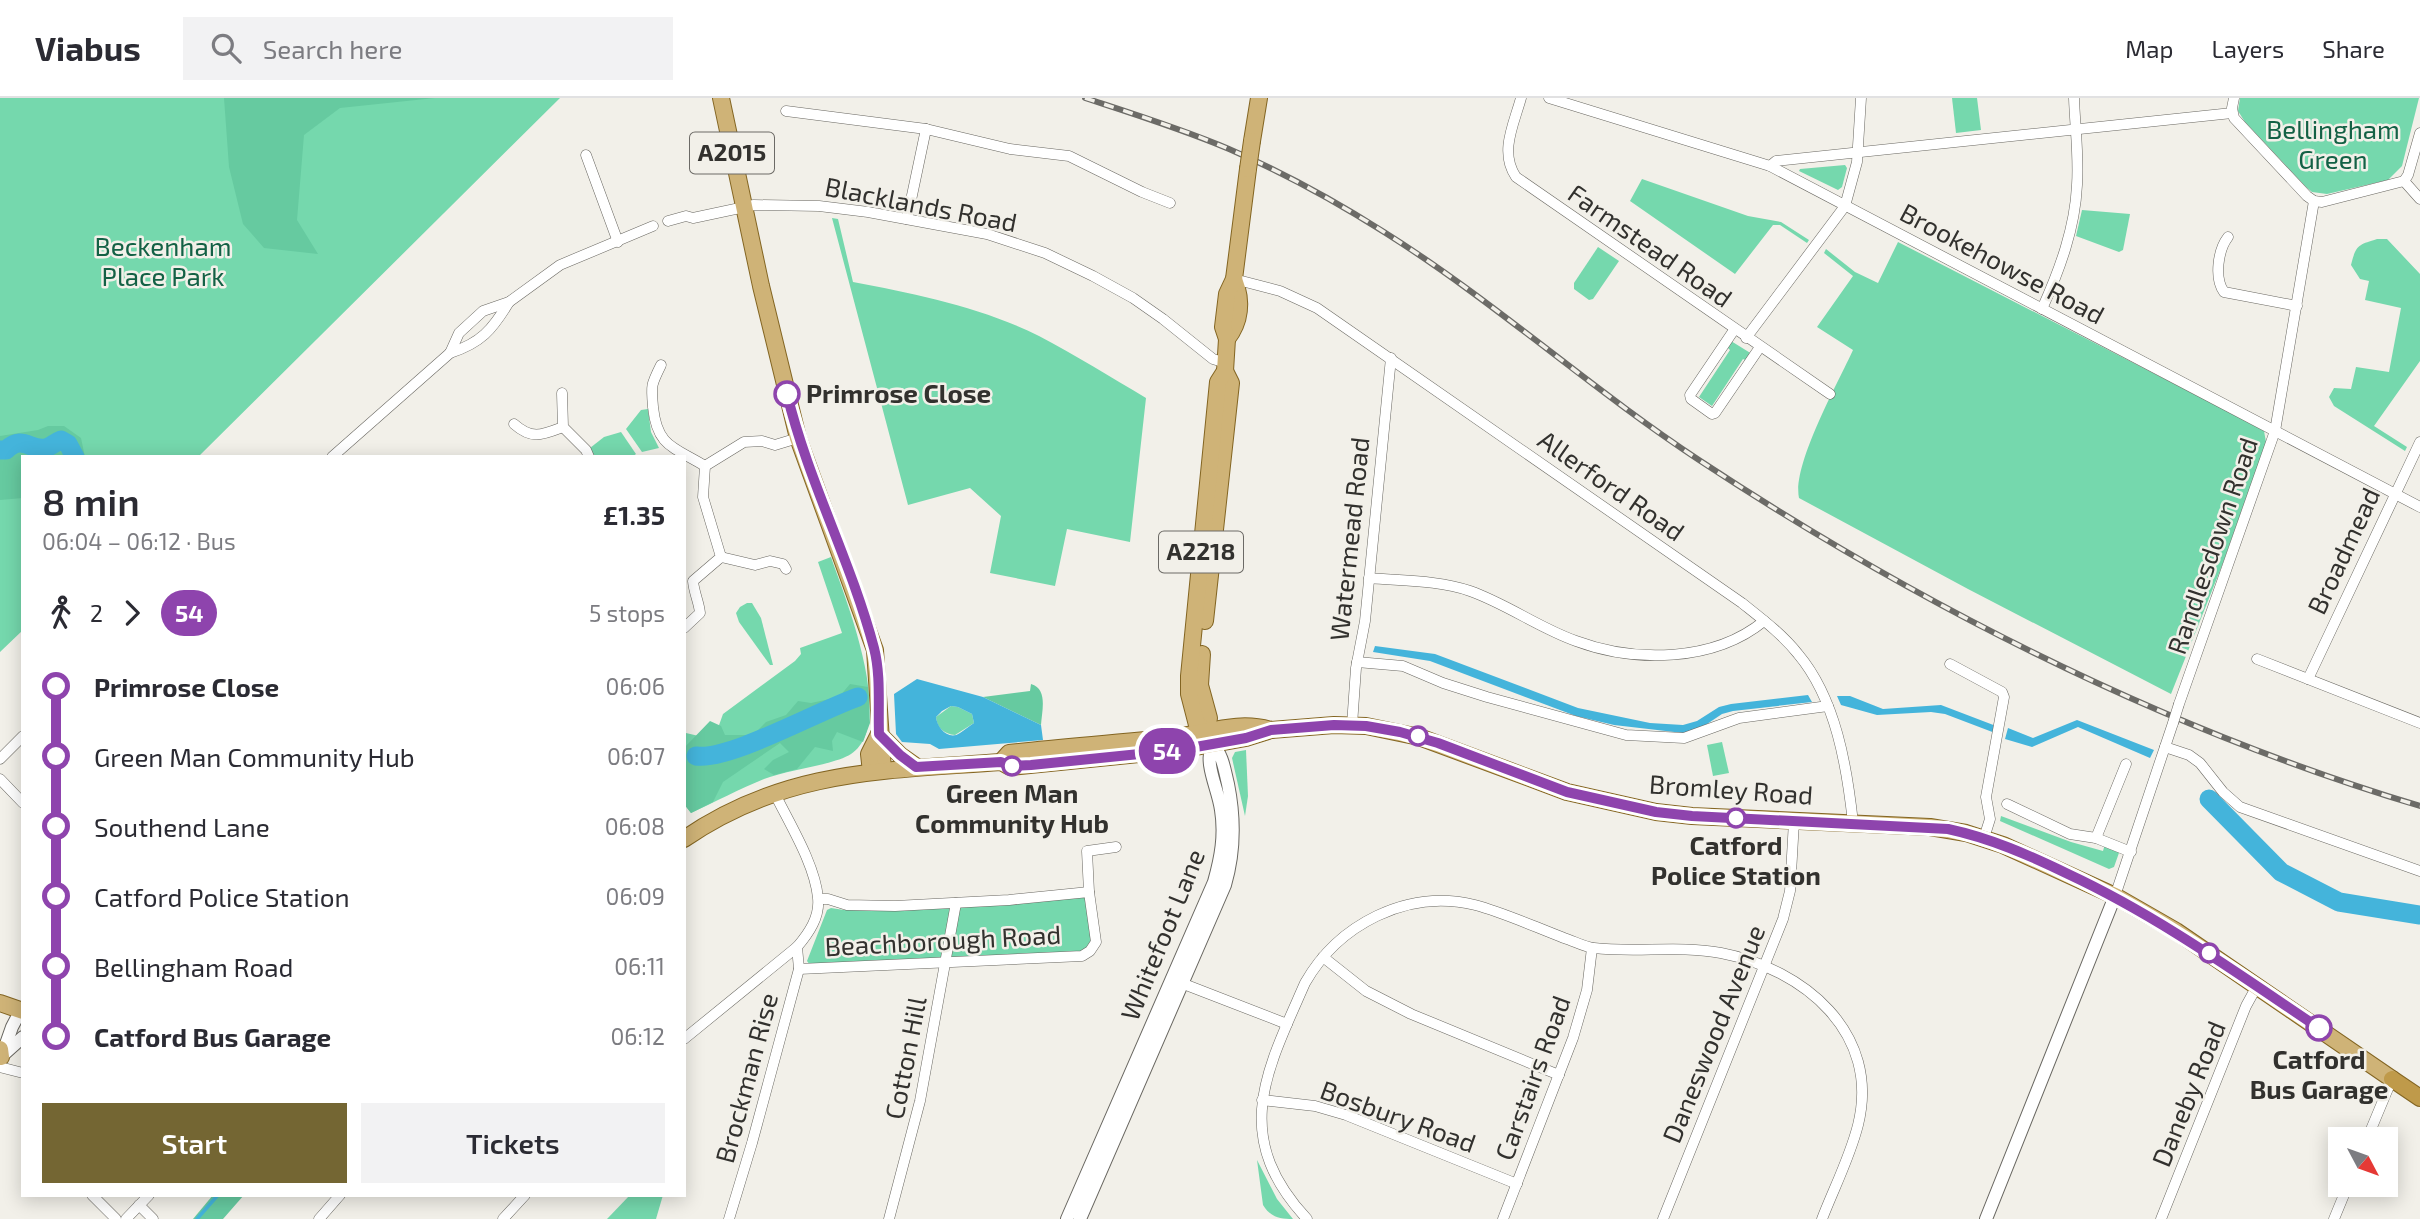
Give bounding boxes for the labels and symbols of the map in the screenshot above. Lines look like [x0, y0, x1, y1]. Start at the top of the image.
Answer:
park label: Bellingham Green [2266, 113, 2400, 174]
road number: A2015 [690, 132, 774, 174]
street label: Blacklands Road [823, 170, 1020, 237]
street label: Farmstead Road [1563, 177, 1739, 313]
street label: Brookehowse Road [1895, 196, 2110, 330]
park label: Beckenham Place Park [95, 230, 231, 291]
place label: Primrose Close [806, 377, 991, 408]
marker: Primrose Close [774, 381, 800, 407]
street label: Allerford Road [1533, 423, 1691, 547]
street label: Randlesdown Road [2160, 433, 2263, 658]
street label: Watermead Road [1322, 436, 1375, 642]
street label: Broadmead [2300, 482, 2385, 619]
road number: A2218 [1159, 532, 1243, 573]
unlabelled marker [1408, 726, 1428, 746]
line badge: 54 [1136, 728, 1198, 774]
marker: Green Man Community Hub [1002, 756, 1022, 776]
street label: Bromley Road [1648, 767, 1814, 810]
place label: Green Man Community Hub [915, 777, 1109, 839]
marker: Catford Police Station [1726, 808, 1746, 828]
place label: Catford Police Station [1651, 829, 1821, 890]
street label: Whitefoot Lane [1113, 844, 1210, 1024]
street label: Beachborough Road [824, 918, 1062, 961]
street label: Daneswood Avenue [1655, 920, 1770, 1147]
unlabelled marker [2199, 943, 2219, 963]
street label: Brockman Rise [708, 989, 783, 1166]
street label: Carstairs Road [1487, 991, 1576, 1164]
street label: Cotton Hill [877, 993, 932, 1122]
marker: Catford Bus Garage [2306, 1015, 2332, 1041]
street label: Daneby Road [2144, 1016, 2231, 1171]
place label: Catford Bus Garage [2250, 1043, 2388, 1104]
street label: Bosbury Road [1317, 1073, 1480, 1158]
north arrow [2328, 1127, 2398, 1197]

